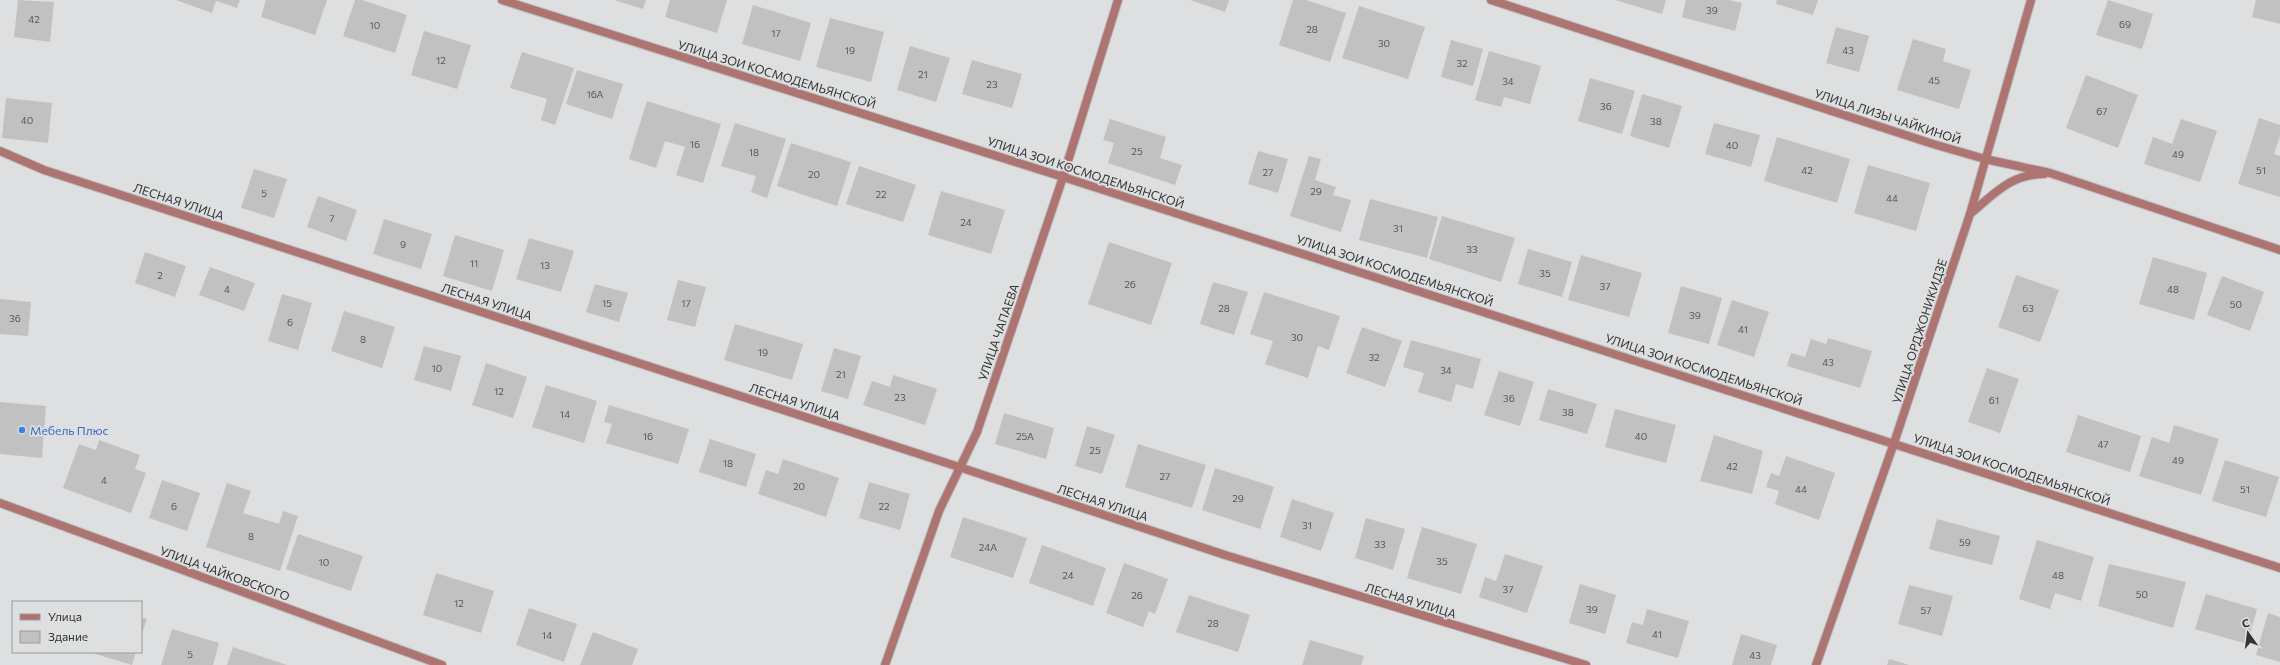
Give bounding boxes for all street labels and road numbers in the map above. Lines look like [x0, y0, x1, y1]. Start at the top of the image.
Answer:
street label: УЛИЦА ЗОИ КОСМОДЕМЬЯНСКОЙ [676, 37, 878, 111]
street label: УЛИЦА ЛИЗЫ ЧАЙКИНОЙ [1813, 86, 1963, 146]
street label: УЛИЦА ЗОИ КОСМОДЕМЬЯНСКОЙ [986, 133, 1186, 211]
street label: ЛЕСНАЯ УЛИЦА [132, 180, 226, 222]
street label: УЛИЦА ЗОИ КОСМОДЕМЬЯНСКОЙ [1295, 231, 1495, 309]
street label: УЛИЦА ОРДЖОНИКИДЗЕ [1889, 257, 1949, 405]
street label: ЛЕСНАЯ УЛИЦА [440, 280, 534, 322]
street label: УЛИЦА ЧАПАЕВА [975, 282, 1021, 382]
street label: УЛИЦА ЗОИ КОСМОДЕМЬЯНСКОЙ [1604, 330, 1804, 408]
street label: ЛЕСНАЯ УЛИЦА [748, 380, 842, 422]
street label: УЛИЦА ЗОИ КОСМОДЕМЬЯНСКОЙ [1912, 430, 2112, 508]
street label: ЛЕСНАЯ УЛИЦА [1056, 481, 1150, 523]
street label: УЛИЦА ЧАЙКОВСКОГО [158, 543, 292, 603]
street label: ЛЕСНАЯ УЛИЦА [1364, 579, 1458, 621]

